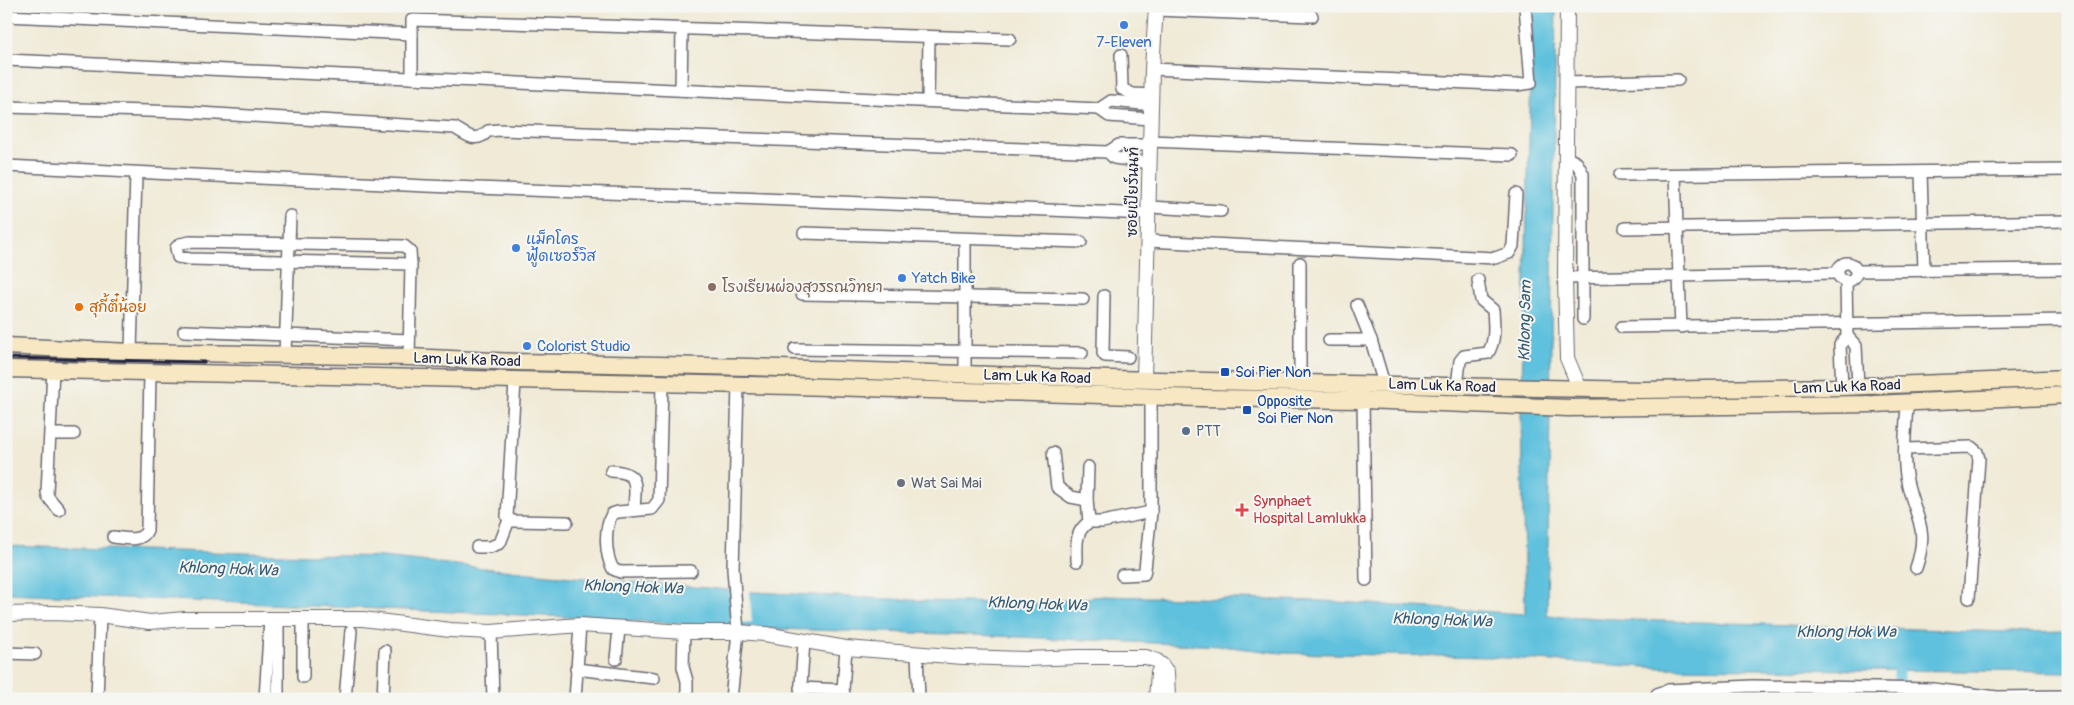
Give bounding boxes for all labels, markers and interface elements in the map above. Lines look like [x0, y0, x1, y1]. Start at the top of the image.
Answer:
marker: 7-Eleven [1118, 19, 1130, 31]
place label: 7-Eleven [1096, 33, 1152, 52]
street label: ซอยเปียร์นนท์ [1122, 146, 1143, 237]
place label: แม็คโคร ฟู้ดเซอร์วิส [526, 229, 597, 267]
marker: แม็คโคร ฟู้ดเซอร์วิส [510, 242, 522, 254]
place label: Yatch Bike [911, 269, 976, 288]
marker: Yatch Bike [896, 272, 908, 284]
place label: โรงเรียนผ่องสุวรรณวิทยา [722, 277, 883, 298]
water label: Khlong Sam [1514, 280, 1536, 362]
marker: โรงเรียนผ่องสุวรรณวิทยา [706, 281, 718, 293]
place label: สุกี้ตี๋น้อย [89, 292, 147, 318]
marker: สุกี้ตี๋น้อย [73, 301, 85, 313]
place label: Colorist Studio [537, 337, 630, 356]
marker: Colorist Studio [521, 340, 533, 352]
street label: Lam Luk Ka Road [413, 349, 521, 371]
place label: Soi Pier Non [1235, 363, 1311, 382]
street label: Lam Luk Ka Road [983, 366, 1091, 388]
marker: Soi Pier Non [1219, 366, 1231, 378]
street label: Lam Luk Ka Road [1388, 375, 1496, 397]
street label: Lam Luk Ka Road [1793, 376, 1901, 398]
place label: Opposite Soi Pier Non [1257, 392, 1333, 428]
marker: Opposite Soi Pier Non [1241, 404, 1253, 416]
place label: PTT [1196, 422, 1221, 441]
marker: PTT [1180, 425, 1192, 437]
place label: Wat Sai Mai [911, 474, 982, 493]
marker: Wat Sai Mai [895, 477, 907, 489]
place label: Synphaet Hospital Lamlukka [1253, 492, 1366, 528]
marker: Synphaet Hospital Lamlukka [1235, 503, 1249, 517]
water label: Khlong Hok Wa [178, 557, 280, 581]
water label: Khlong Hok Wa [583, 575, 685, 599]
water label: Khlong Hok Wa [987, 592, 1089, 616]
water label: Khlong Hok Wa [1392, 608, 1494, 632]
water label: Khlong Hok Wa [1796, 622, 1898, 642]

